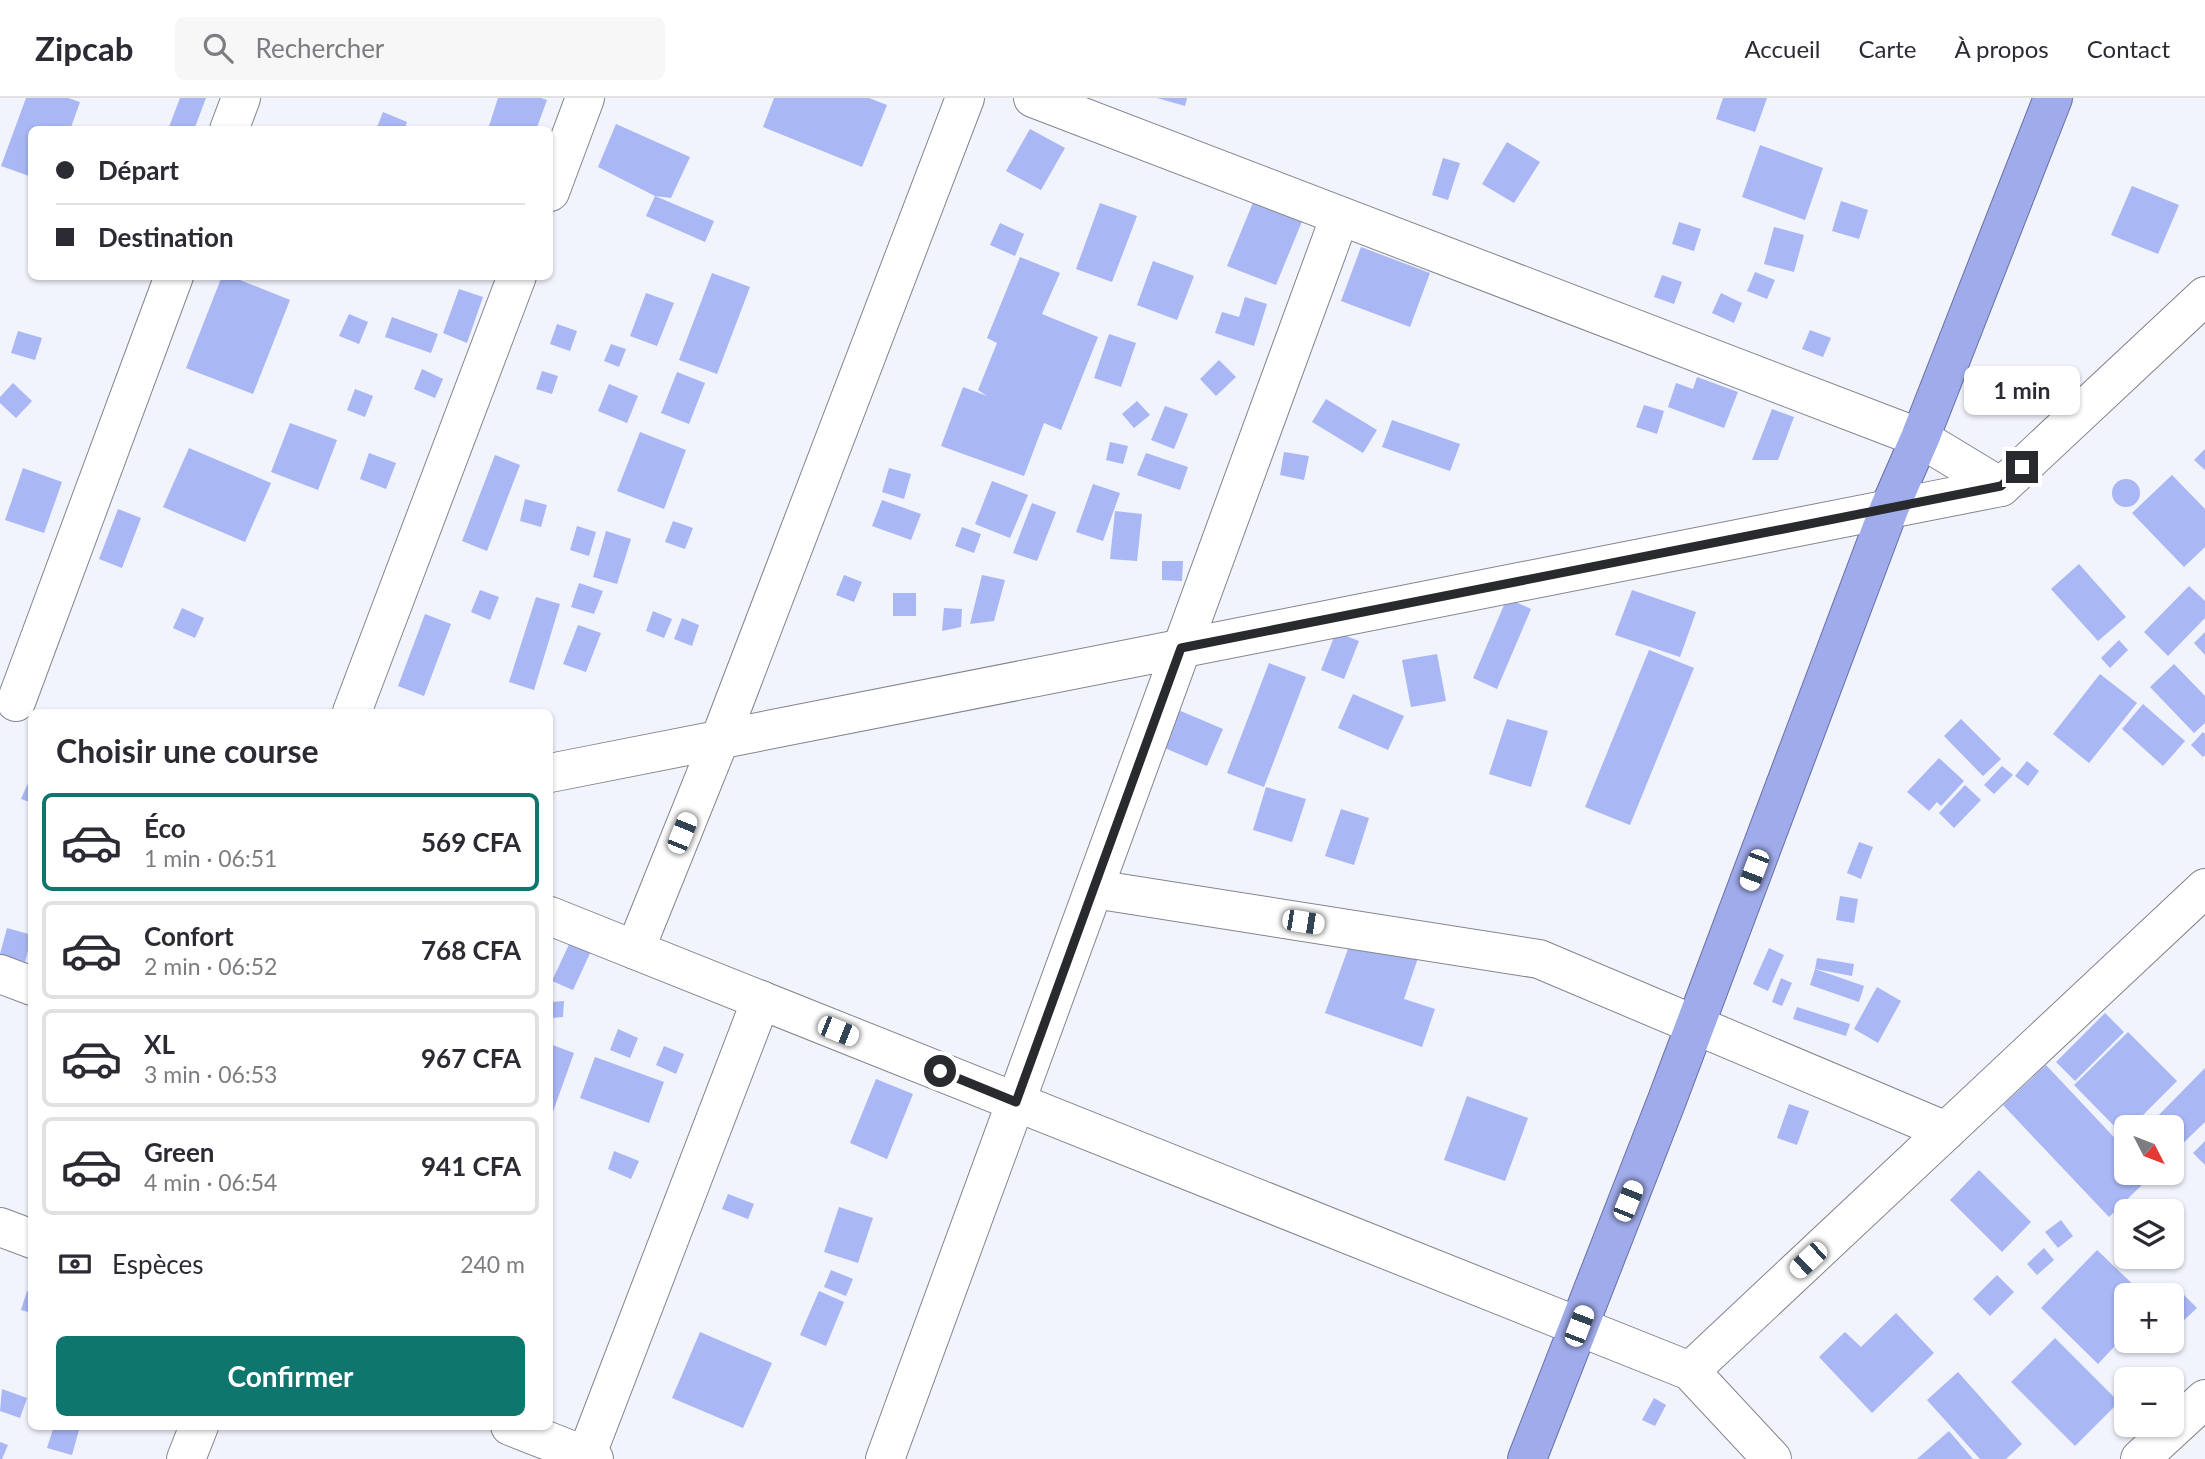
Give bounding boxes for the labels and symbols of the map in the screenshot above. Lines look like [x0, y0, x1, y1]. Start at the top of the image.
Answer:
callout: 1 min [1964, 366, 2080, 414]
route end [2006, 451, 2038, 483]
car [665, 810, 700, 856]
car [1737, 847, 1772, 893]
car [1281, 908, 1326, 936]
car [815, 1013, 862, 1049]
route start [924, 1055, 956, 1087]
north arrow [2114, 1115, 2184, 1185]
car [1611, 1178, 1646, 1224]
car [1786, 1238, 1831, 1282]
car [1562, 1303, 1597, 1349]

